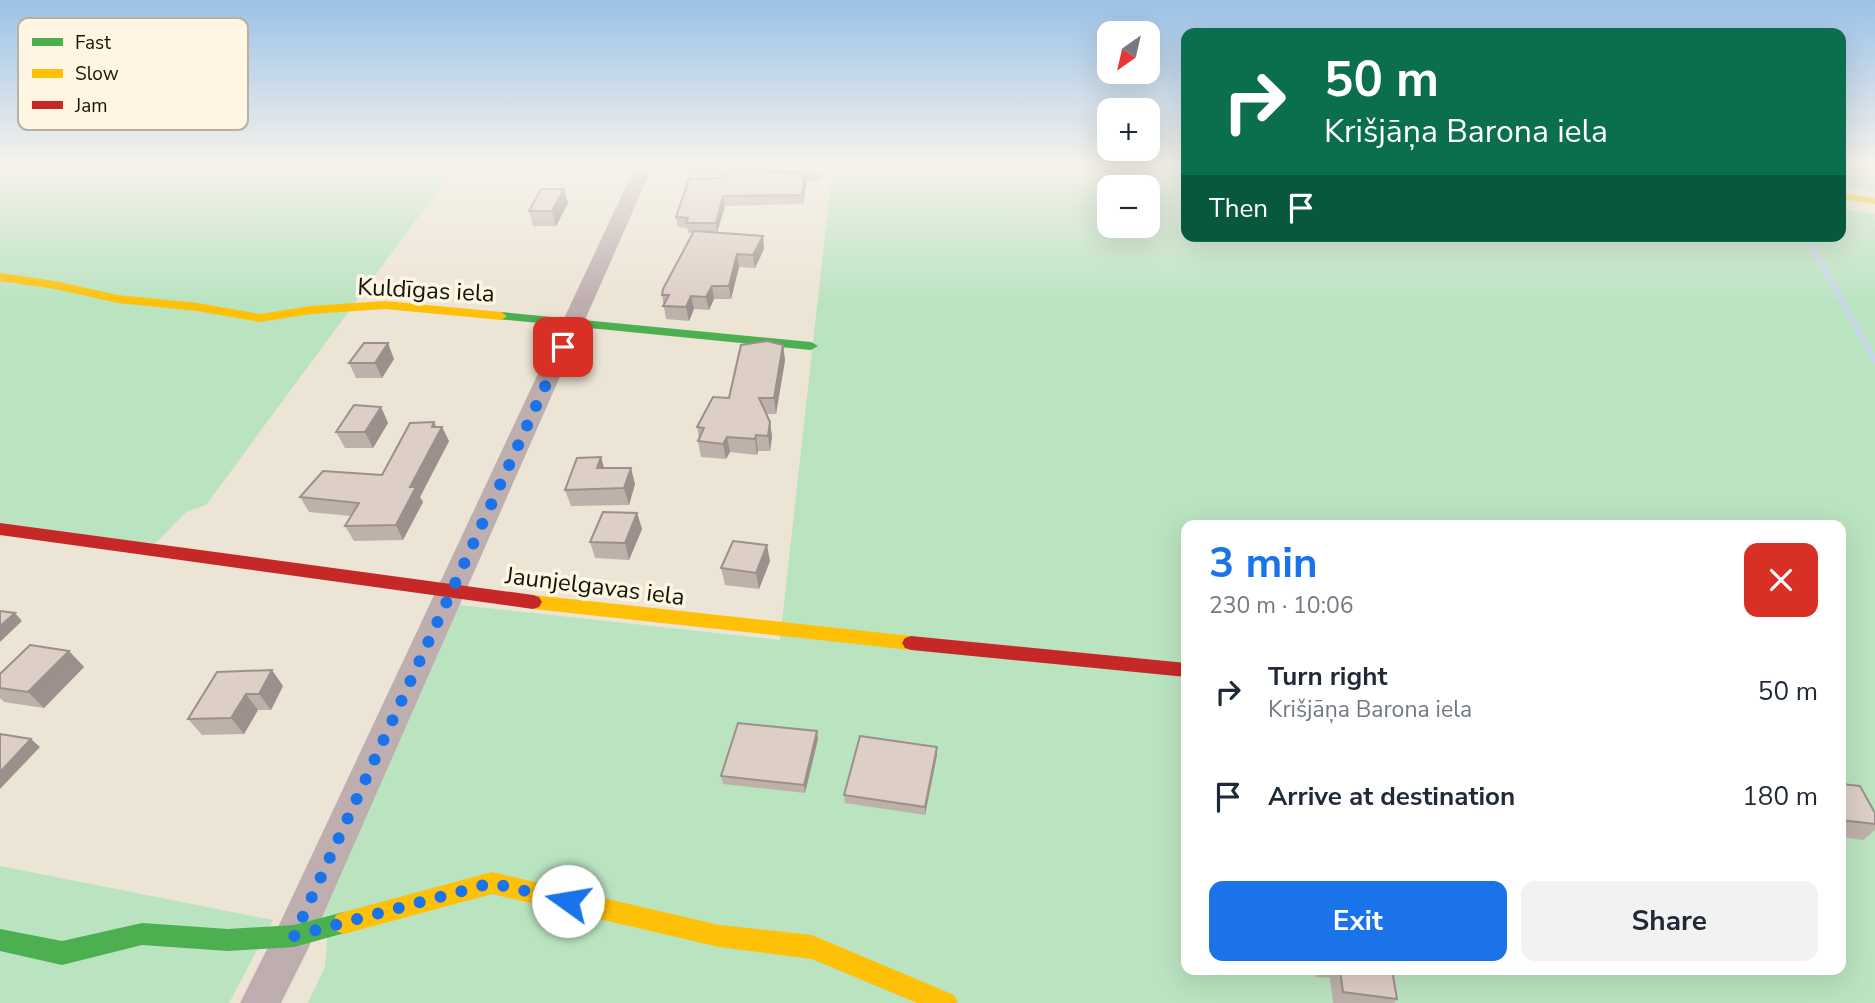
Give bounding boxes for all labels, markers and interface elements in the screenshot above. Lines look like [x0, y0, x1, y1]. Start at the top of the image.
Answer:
legend [18, 18, 248, 130]
north arrow [1097, 21, 1160, 84]
map controls [1097, 21, 1160, 238]
text: Fast [75, 30, 111, 56]
text: 50 m [1324, 46, 1439, 113]
icon: right [1209, 56, 1300, 147]
text: Slow [75, 61, 119, 87]
text: Jam [74, 93, 108, 119]
button: + [1097, 98, 1160, 161]
text: Krišjāņa Barona iela [1324, 110, 1608, 153]
button: − [1097, 175, 1160, 238]
icon: arrive [1282, 189, 1320, 227]
text: Then [1209, 191, 1268, 226]
street label: Kuldīgas iela [357, 270, 495, 310]
pin [533, 317, 593, 377]
icon: arrive [544, 328, 582, 366]
text: 3 min [1209, 535, 1318, 592]
button: close [1744, 543, 1818, 617]
street label: Jaunjelgavas iela [503, 559, 686, 613]
text: 230 m · 10:06 [1209, 590, 1354, 621]
text: Turn right [1268, 659, 1387, 694]
icon: right [1209, 673, 1247, 711]
text: 50 m [1758, 674, 1818, 709]
text: Krišjāņa Barona iela [1268, 694, 1472, 725]
icon: arrive [1209, 778, 1247, 816]
text: Arrive at destination [1268, 779, 1515, 814]
text: 180 m [1742, 779, 1818, 814]
position arrow [531, 864, 605, 938]
button: Exit [1209, 881, 1507, 961]
button: Share [1521, 881, 1818, 961]

